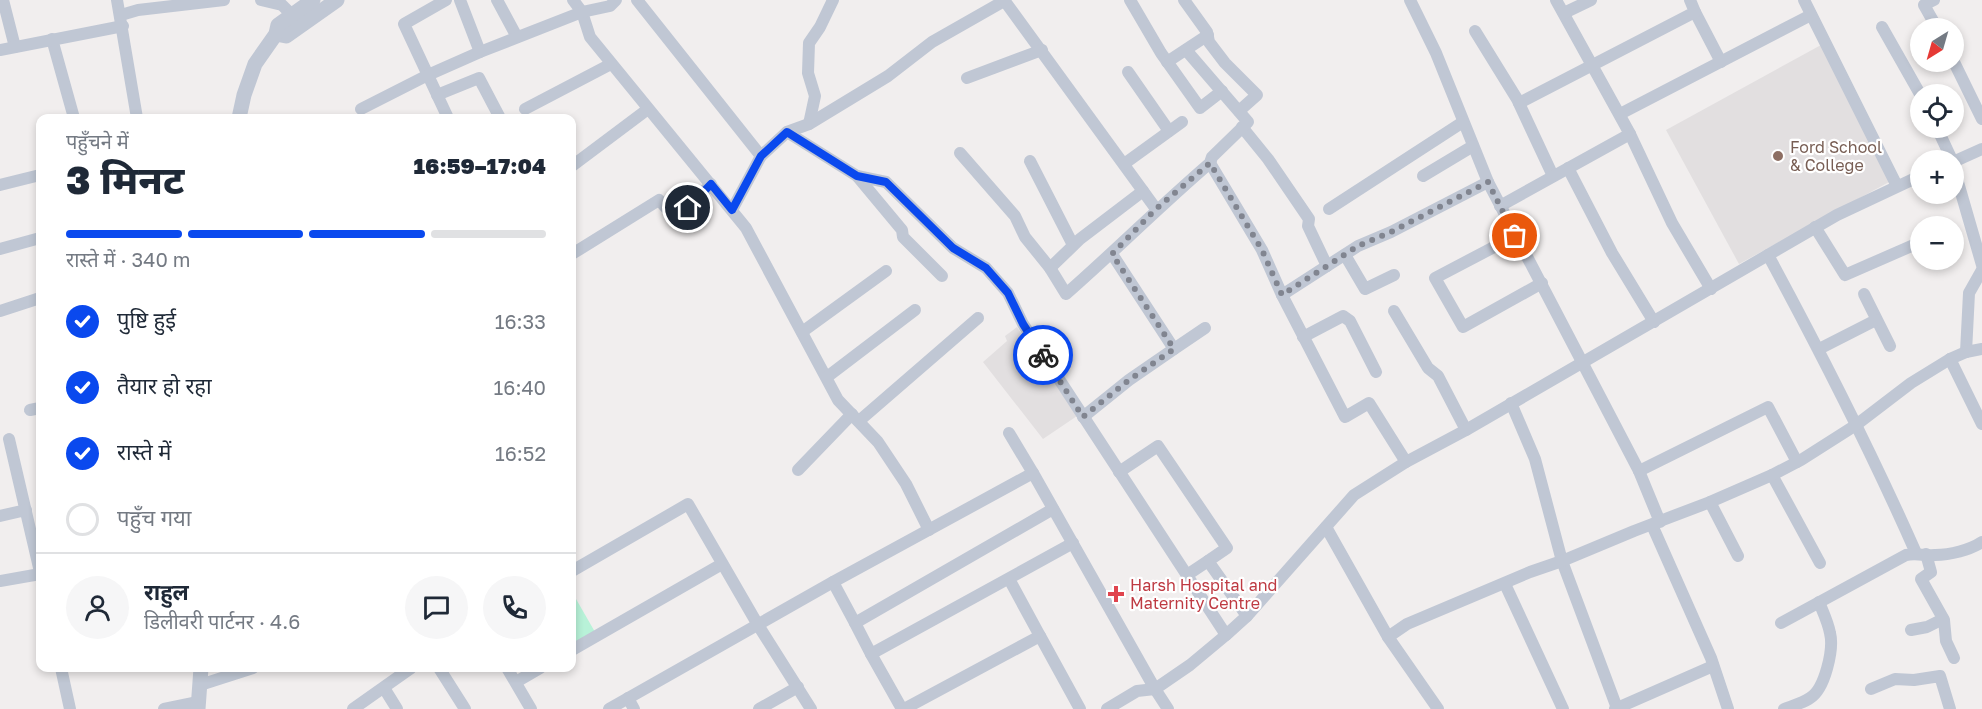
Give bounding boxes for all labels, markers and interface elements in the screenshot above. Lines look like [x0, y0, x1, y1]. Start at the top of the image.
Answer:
north arrow [1910, 18, 1964, 72]
map controls [1910, 18, 1964, 270]
button: locate [1910, 84, 1964, 138]
text: पहुँचने में [66, 129, 129, 153]
place label: Ford School & College [1790, 137, 1882, 175]
marker: Ford School & College [1771, 149, 1785, 163]
button: + [1910, 150, 1964, 204]
text: 16:59–17:04 [413, 152, 546, 179]
text: 3 मिनट [66, 156, 184, 203]
pin [662, 182, 713, 233]
icon: home [671, 191, 704, 224]
pin [1489, 210, 1540, 261]
button: − [1910, 216, 1964, 270]
icon: bag [1498, 219, 1531, 252]
text: रास्ते में · 340 m [66, 247, 191, 271]
icon: check [66, 305, 99, 338]
text: पुष्टि हुई [117, 306, 176, 333]
text: 16:33 [495, 309, 546, 333]
courier [1013, 325, 1073, 385]
icon: bike [1027, 339, 1060, 372]
icon: check [66, 371, 99, 404]
text: तैयार हो रहा [117, 372, 212, 399]
text: 16:40 [494, 375, 546, 399]
icon: check [66, 437, 99, 470]
text: रास्ते में [117, 438, 171, 465]
text: 16:52 [495, 441, 546, 465]
text: पहुँच गया [117, 504, 192, 531]
place label: Harsh Hospital and Maternity Centre [1130, 575, 1277, 613]
button: person [66, 576, 129, 639]
button: chat [405, 576, 468, 639]
button: phone [483, 576, 546, 639]
text: राहुल [144, 578, 189, 605]
marker: Harsh Hospital and Maternity Centre [1107, 585, 1125, 603]
text: डिलीवरी पार्टनर · 4.6 [144, 609, 300, 633]

